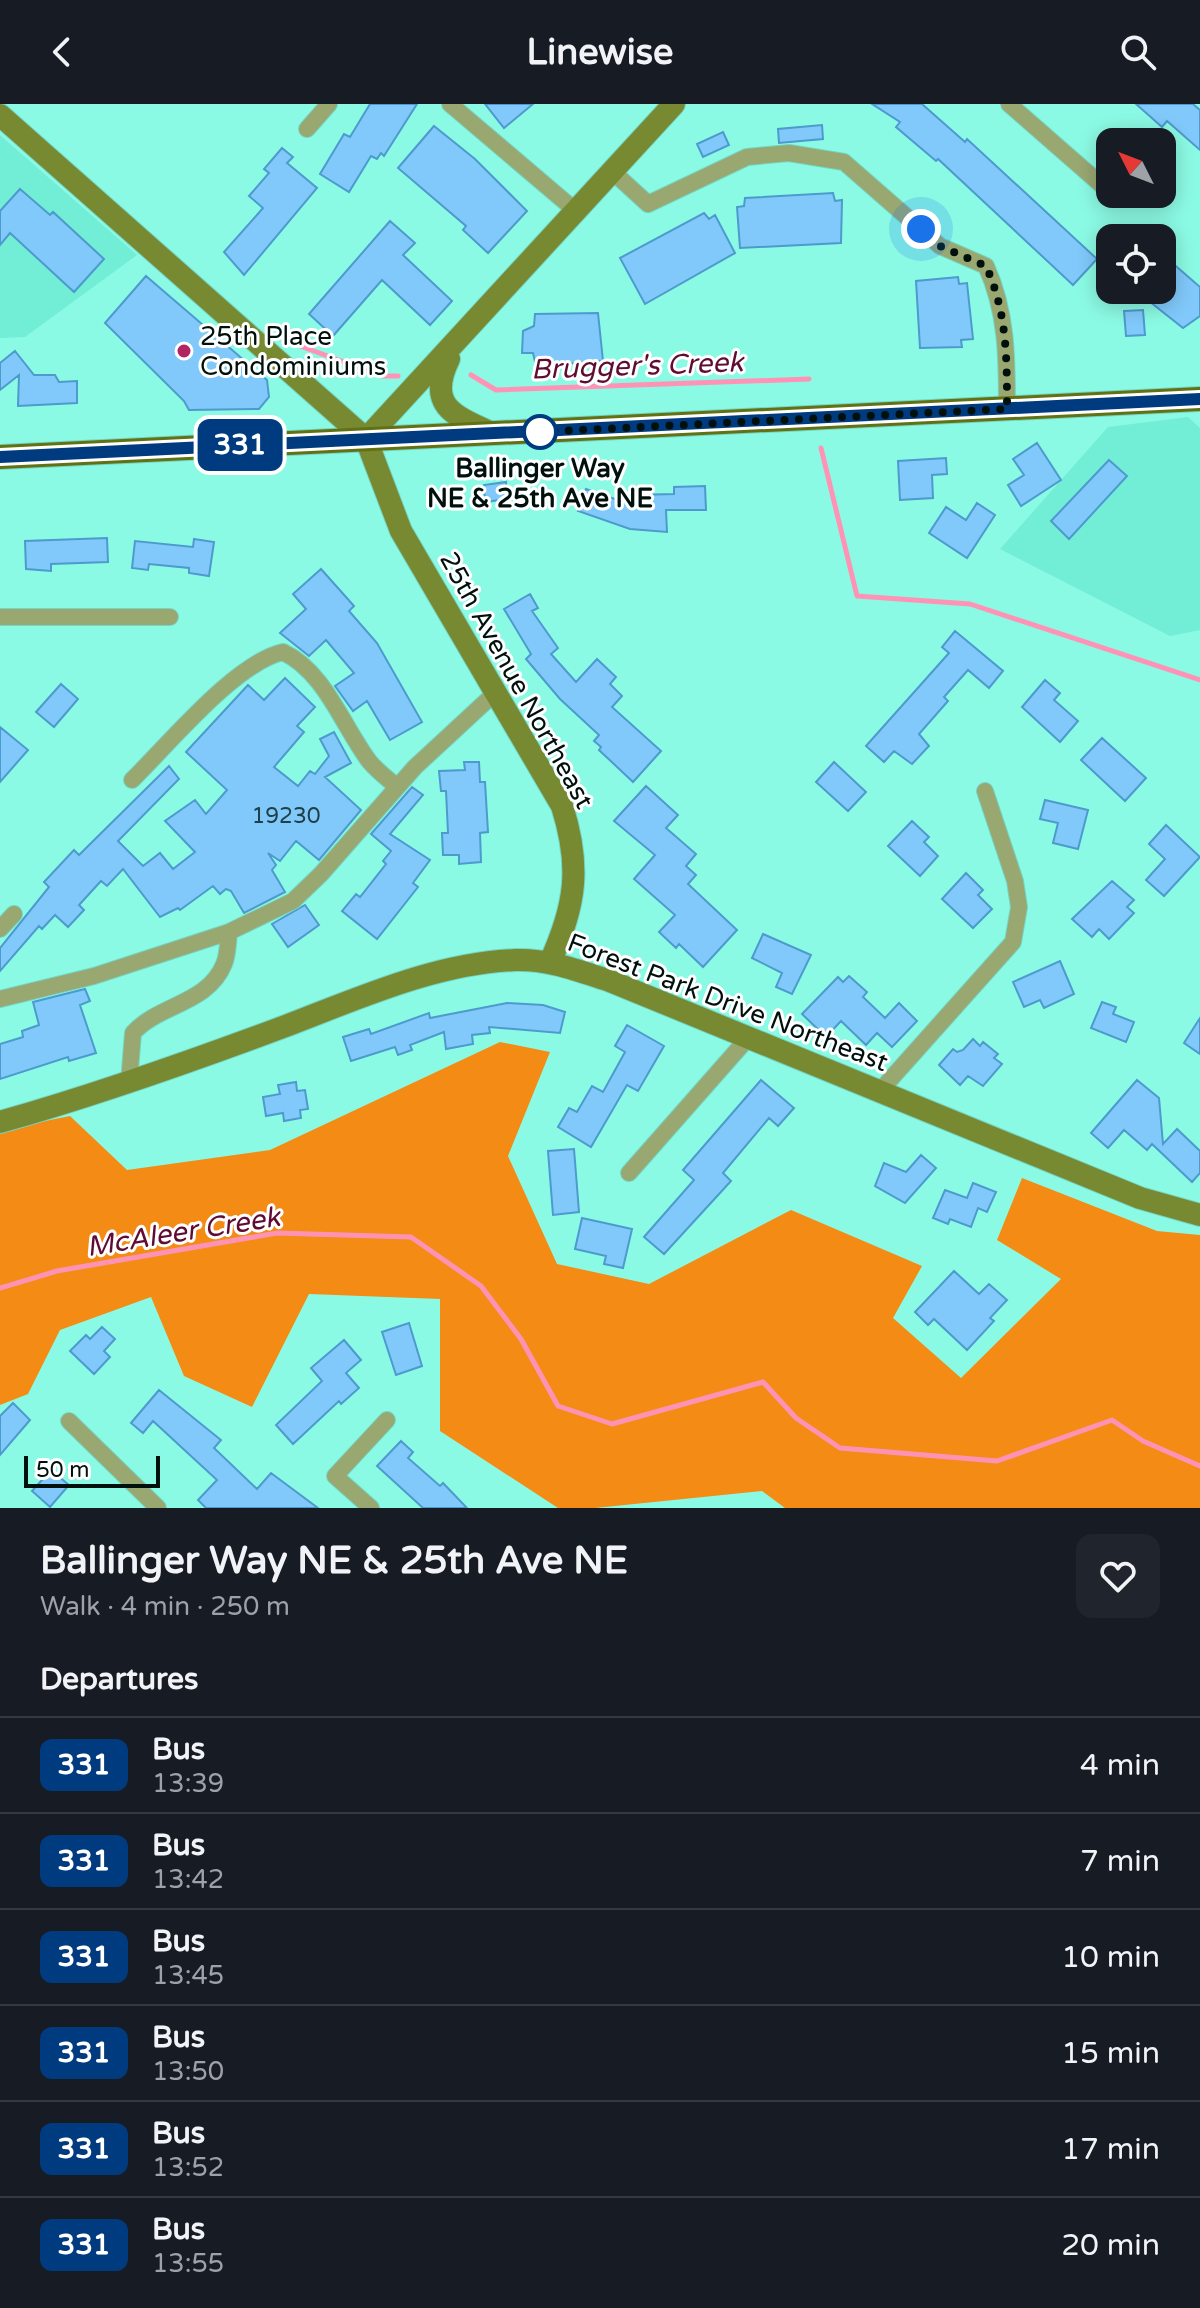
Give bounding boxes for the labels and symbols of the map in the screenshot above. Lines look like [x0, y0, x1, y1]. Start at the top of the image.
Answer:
north arrow [1096, 128, 1176, 208]
your location [901, 209, 941, 249]
place label: 25th Place Condominiums [200, 321, 386, 382]
marker: 25th Place Condominiums [175, 342, 193, 360]
water label: Brugger's Creek [530, 345, 745, 387]
marker: Ballinger Way NE & 25th Ave NE [523, 415, 557, 449]
line badge: 331 [194, 419, 286, 471]
place label: Ballinger Way NE & 25th Ave NE [427, 453, 653, 514]
street label: 25th Avenue Northeast [433, 546, 600, 814]
house number: 19230 [251, 803, 321, 829]
street label: Forest Park Drive Northeast [563, 927, 892, 1078]
water label: McAleer Creek [84, 1200, 284, 1264]
scale bar [24, 1452, 160, 1488]

